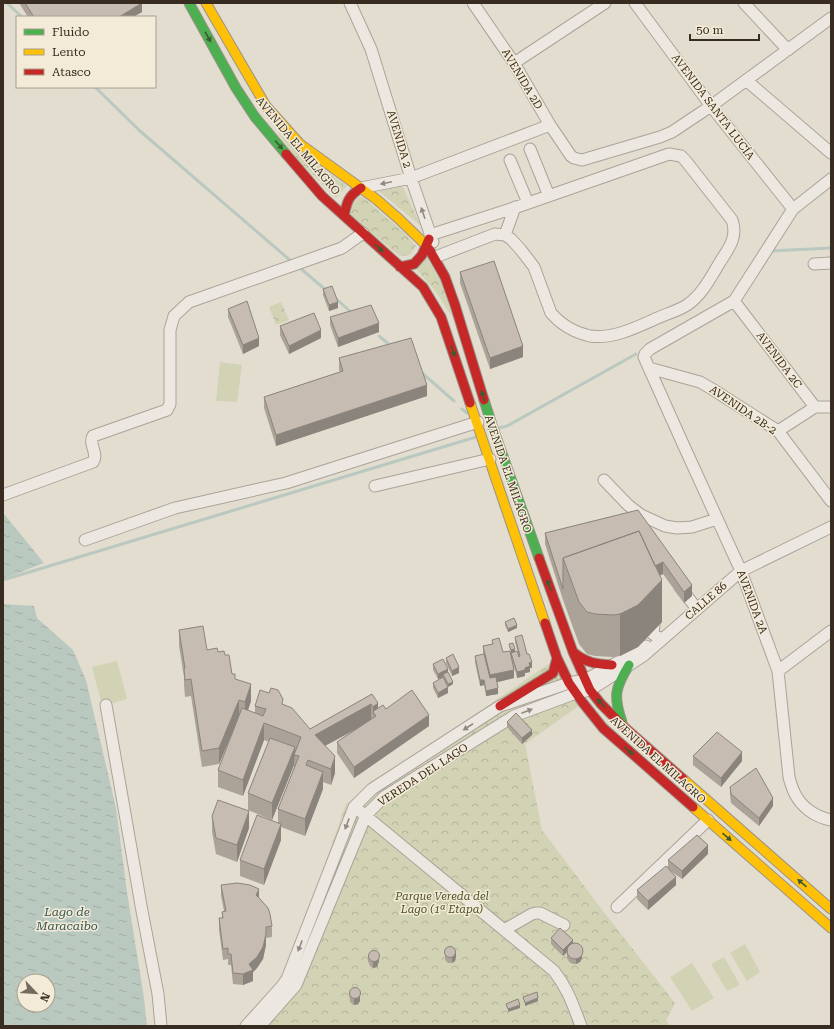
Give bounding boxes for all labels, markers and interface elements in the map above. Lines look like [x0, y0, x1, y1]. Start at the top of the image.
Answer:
legend [16, 16, 156, 88]
scale bar [690, 16, 759, 42]
text: 50 m [696, 23, 723, 37]
text: Fluido [52, 25, 89, 39]
one-way arrow [204, 31, 211, 43]
text: Lento [52, 45, 86, 59]
street label: AVENIDA 2D [499, 46, 545, 112]
street label: AVENIDA SANTA LUCÍA [669, 51, 758, 163]
text: Atasco [52, 65, 91, 79]
street label: AVENIDA EL MILAGRO [253, 94, 343, 198]
street label: AVENIDA 2 [384, 109, 414, 169]
one-way arrow [275, 140, 284, 151]
one-way arrow [380, 180, 392, 186]
one-way arrow [420, 207, 426, 219]
one-way arrow [374, 244, 385, 253]
street label: AVENIDA 2C [753, 329, 805, 391]
one-way arrow [451, 346, 457, 358]
street label: AVENIDA 2B-2 [707, 383, 779, 437]
one-way arrow [480, 390, 486, 402]
street label: AVENIDA EL MILAGRO [482, 413, 534, 535]
street label: AVENIDA 2A [734, 568, 770, 636]
one-way arrow [545, 579, 551, 591]
street label: CALLE 86 [682, 579, 730, 623]
one-way arrow [596, 698, 606, 708]
one-way arrow [522, 708, 534, 714]
street label: AVENIDA EL MILAGRO [608, 714, 709, 806]
one-way arrow [462, 724, 473, 731]
street label: VEREDA DEL LAGO [375, 741, 471, 809]
one-way arrow [624, 747, 635, 756]
one-way arrow [344, 819, 350, 831]
one-way arrow [722, 833, 732, 842]
one-way arrow [796, 879, 807, 888]
park label: Parque Vereda del Lago (1ª Etapa) [394, 890, 489, 916]
water label: Lago de Maracaibo [35, 905, 98, 933]
one-way arrow [296, 940, 302, 952]
north arrow [16, 973, 56, 1013]
text: N [37, 990, 52, 1004]

